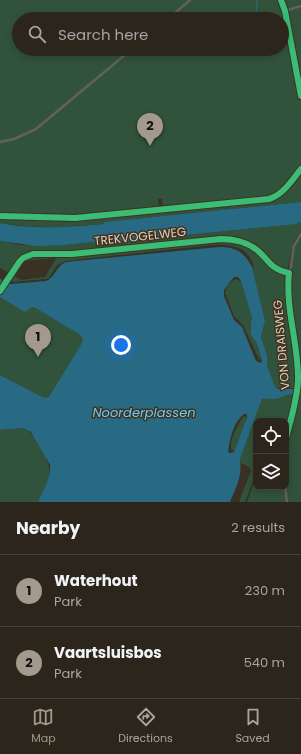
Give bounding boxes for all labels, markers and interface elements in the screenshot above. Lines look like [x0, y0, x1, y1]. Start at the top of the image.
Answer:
search box [12, 12, 289, 56]
icon: search [26, 23, 48, 45]
text: Search here [58, 24, 148, 45]
pin: 2 [137, 113, 163, 146]
street label: TREKVOGELWEG [93, 223, 187, 249]
street label: VON DRAISWEG [269, 299, 293, 391]
pin: 1 [25, 324, 51, 357]
your location [111, 335, 131, 355]
water label: Noorderplassen [92, 403, 196, 422]
map controls [253, 418, 289, 490]
button: locate [253, 418, 289, 454]
button: layers [253, 454, 289, 490]
text: Nearby [16, 516, 80, 540]
text: 2 results [231, 518, 285, 537]
text: Waterhout [54, 570, 138, 591]
text: 1 [27, 581, 31, 600]
text: 230 m [245, 581, 285, 600]
text: Park [54, 592, 82, 611]
text: Vaartsluisbos [54, 642, 162, 663]
text: 2 [25, 653, 33, 672]
text: 540 m [244, 653, 285, 672]
text: Park [54, 664, 82, 683]
tab: Map [31, 706, 56, 747]
tab: Directions [118, 706, 173, 747]
tab: Saved [235, 706, 270, 747]

